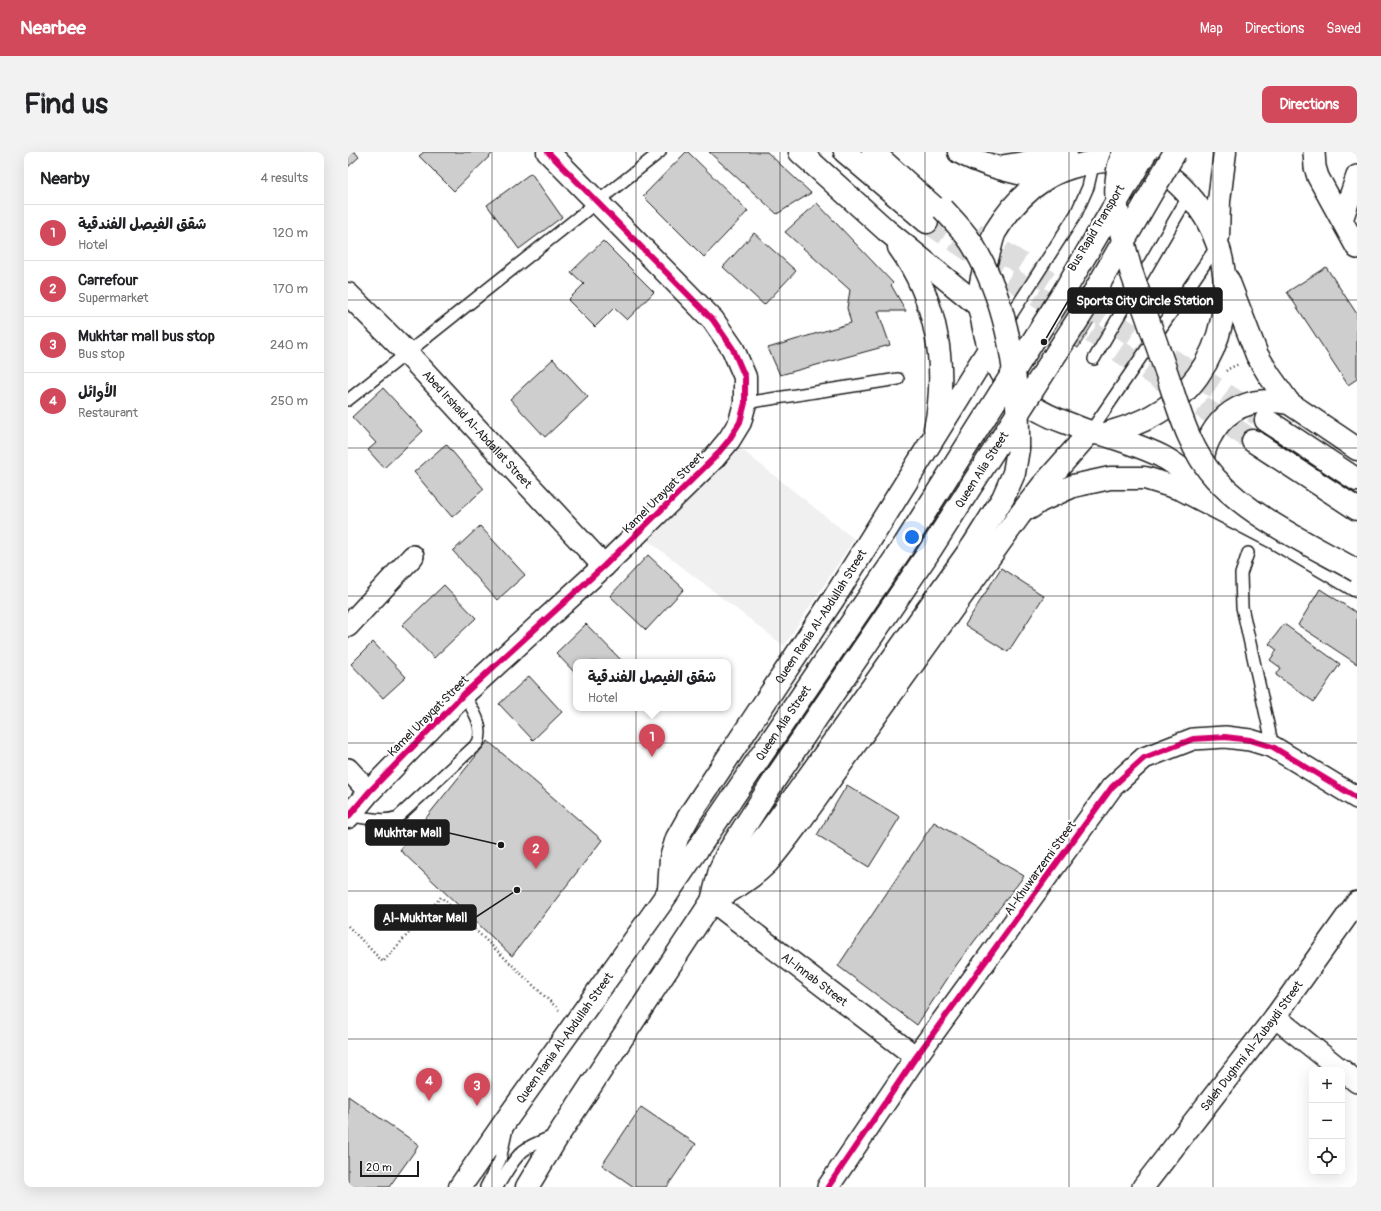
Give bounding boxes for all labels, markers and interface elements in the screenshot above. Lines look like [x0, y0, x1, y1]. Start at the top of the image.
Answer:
text: Nearbee [20, 16, 86, 40]
text: Map [1200, 20, 1223, 37]
text: Directions [1245, 20, 1304, 37]
text: Saved [1326, 20, 1361, 37]
button: Directions [1262, 86, 1357, 123]
text: Find us [24, 87, 108, 122]
text: Nearby [40, 168, 89, 189]
text: 4 results [261, 170, 308, 186]
street label: Bus Rapid Transport [1065, 182, 1128, 274]
text: شقق الفيصل الفندقية [78, 215, 206, 234]
text: 1 [50, 225, 56, 241]
text: 120 m [272, 225, 308, 241]
text: Hotel [78, 237, 108, 253]
text: Carrefour [78, 271, 138, 290]
text: 2 [49, 281, 57, 297]
text: 170 m [273, 281, 308, 297]
callout: Sports City Circle Station [1068, 288, 1222, 313]
text: Supermarket [78, 290, 149, 306]
text: Sports City Circle Station [1076, 293, 1214, 309]
text: Mukhtar mall bus stop [78, 327, 215, 346]
text: 3 [49, 337, 57, 353]
text: 240 m [270, 337, 308, 353]
text: Bus stop [78, 346, 125, 362]
street label: Abed Irshaid Al-Abdallat Street [419, 367, 535, 492]
text: الأوائل [78, 383, 117, 402]
text: 4 [49, 393, 57, 409]
text: 250 m [270, 393, 308, 409]
text: Restaurant [78, 405, 138, 421]
street label: Queen Alia Street [952, 429, 1012, 511]
street label: Kamel Urayqat Street [620, 450, 707, 537]
your location [902, 527, 922, 547]
street label: Queen Rania Al-Abdullah Street [772, 547, 870, 687]
popup [573, 659, 731, 711]
text: شقق الفيصل الفندقية [588, 668, 716, 687]
street label: Kamel Urayqat Street [385, 673, 472, 760]
street label: Queen Alia Street [753, 683, 815, 764]
text: Hotel [588, 690, 618, 706]
pin: 1 [639, 724, 665, 757]
street label: Al-Khuwarzemi Street [1001, 818, 1080, 918]
callout: Mukhtar Mall [366, 820, 449, 845]
text: Mukhtar Mall [374, 825, 442, 841]
pin: 2 [523, 836, 549, 869]
callout: ِAl-Mukhtar Mall [375, 905, 476, 930]
text: ِAl-Mukhtar Mall [383, 910, 467, 926]
street label: Al-Innab Street [778, 950, 850, 1010]
street label: Queen Rania Al-Abdullah Street [513, 970, 617, 1107]
street label: Saleh Dughmi Al-Zubaydi Street [1198, 978, 1306, 1115]
map controls [1309, 1067, 1345, 1175]
button: + [1309, 1067, 1345, 1103]
pin: 4 [416, 1068, 442, 1101]
pin: 3 [464, 1073, 490, 1106]
button: − [1309, 1103, 1345, 1139]
button: locate [1309, 1139, 1345, 1175]
scale bar [360, 1159, 419, 1178]
text: 20 m [366, 1161, 392, 1174]

